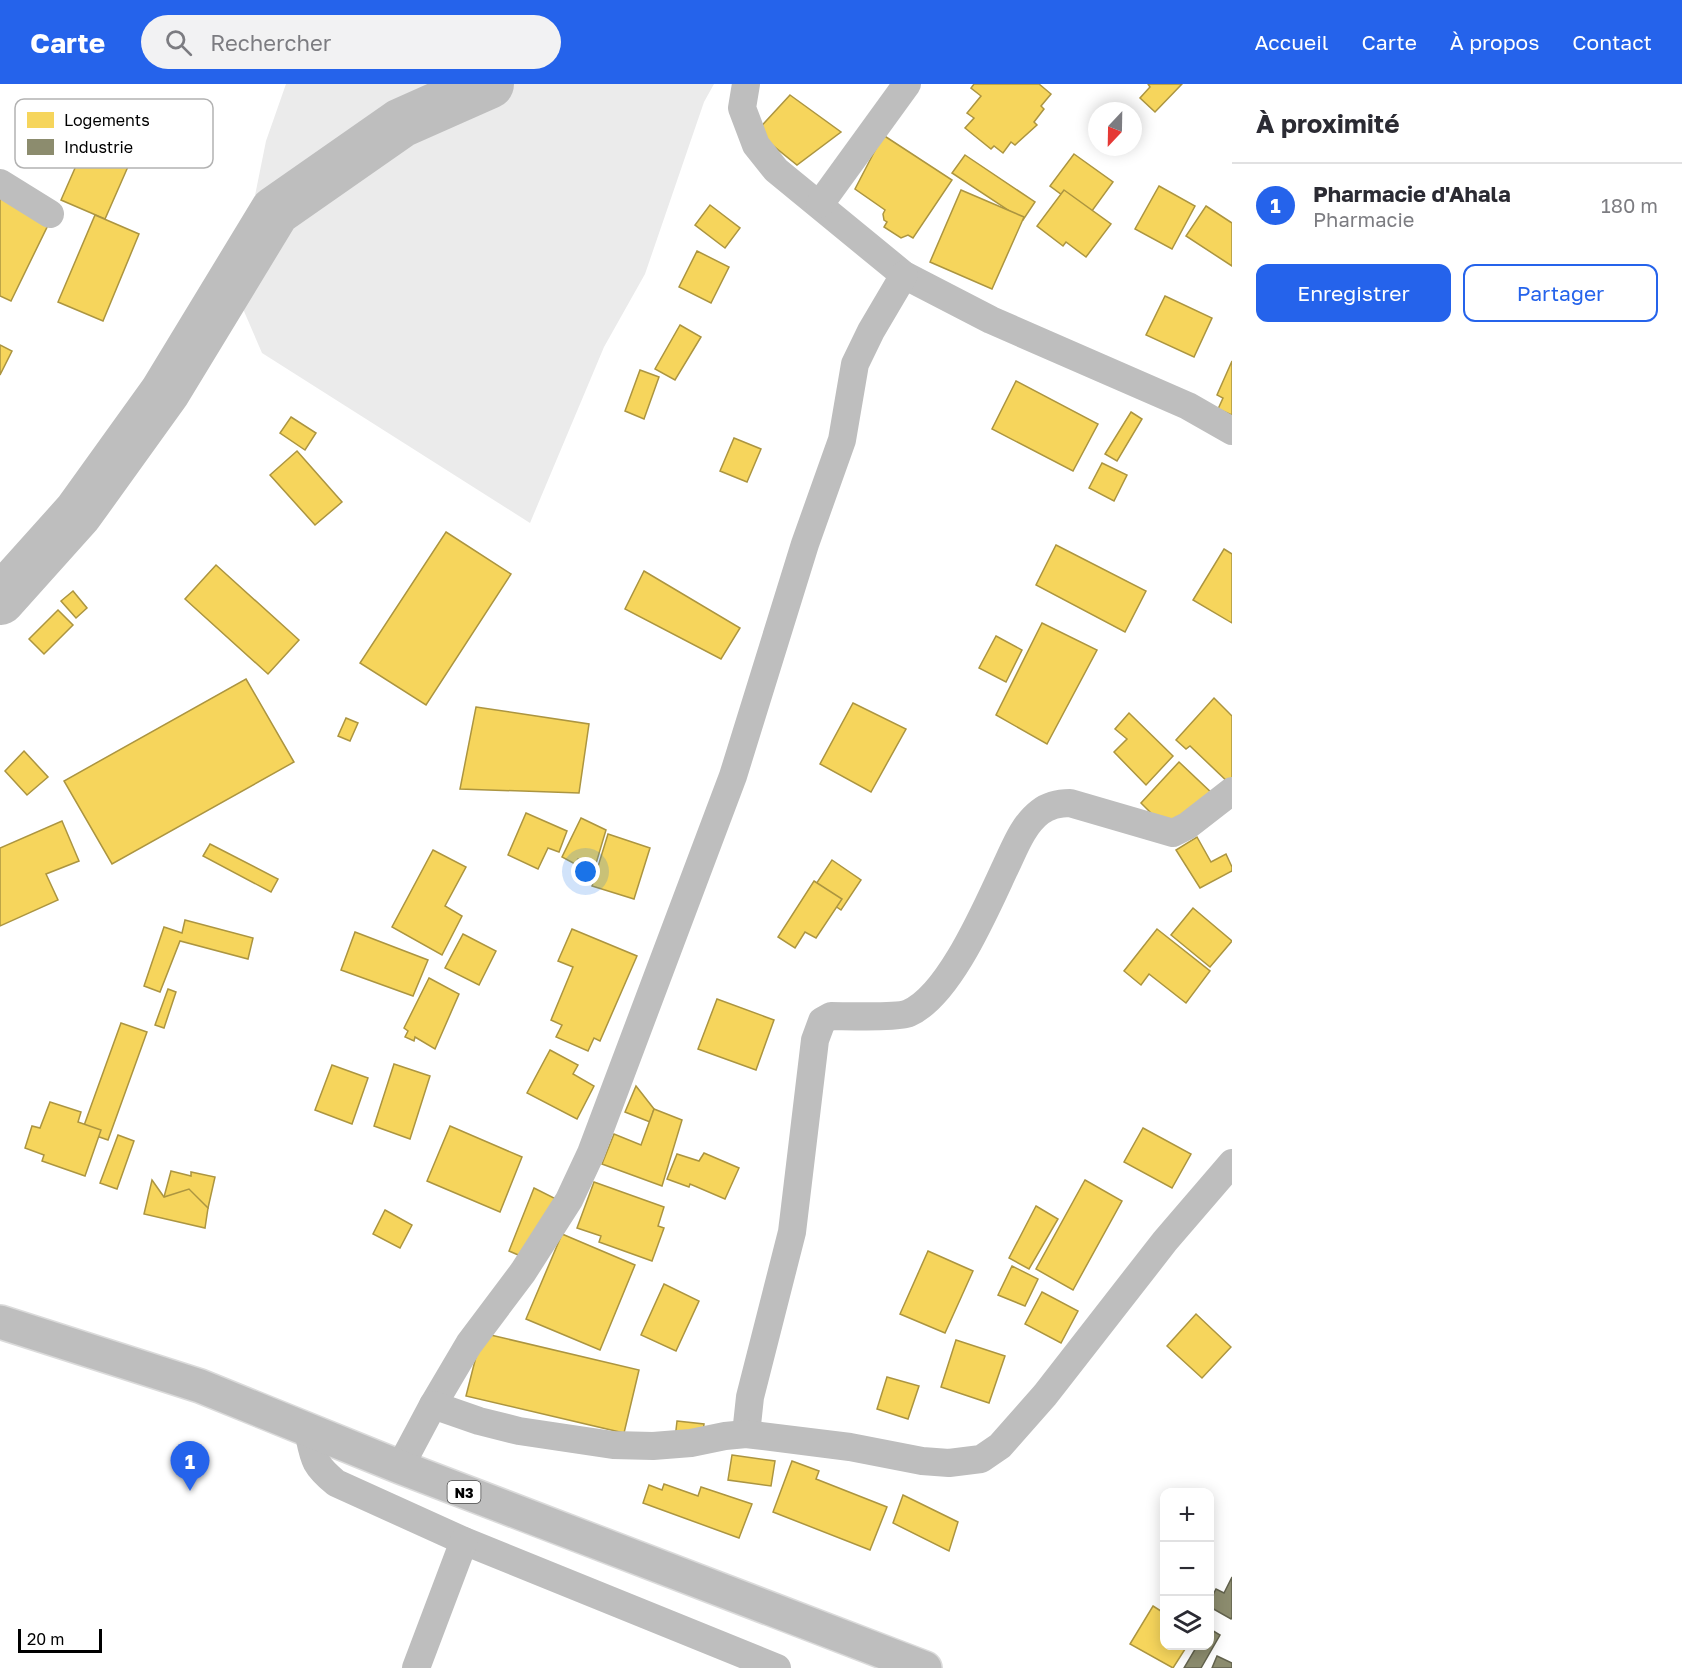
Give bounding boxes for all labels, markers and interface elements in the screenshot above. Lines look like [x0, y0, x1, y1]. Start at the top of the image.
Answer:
search box [141, 15, 561, 69]
text: Carte [30, 26, 105, 59]
icon: search [162, 26, 195, 59]
text: Rechercher [210, 29, 331, 56]
text: Accueil [1255, 29, 1328, 55]
text: Carte [1361, 29, 1417, 55]
text: À propos [1450, 29, 1539, 55]
text: Contact [1572, 29, 1652, 55]
legend [15, 99, 213, 168]
north arrow [1088, 102, 1142, 156]
text: À proximité [1256, 108, 1400, 139]
text: Logements [64, 110, 150, 130]
text: Industrie [64, 137, 133, 157]
text: Pharmacie d'Ahala [1313, 180, 1511, 207]
text: 1 [1270, 193, 1281, 217]
text: 180 m [1601, 193, 1658, 217]
text: Pharmacie [1313, 207, 1414, 231]
button: Enregistrer [1256, 264, 1451, 322]
button: Partager [1463, 264, 1658, 322]
your location [571, 857, 600, 886]
pin: 1 [170, 1442, 210, 1491]
road number: N3 [448, 1481, 480, 1503]
map controls [1160, 1488, 1214, 1650]
button: + [1160, 1488, 1214, 1542]
button: − [1160, 1542, 1214, 1596]
button: layers [1160, 1596, 1214, 1650]
scale bar [18, 1626, 102, 1654]
text: 20 m [27, 1629, 64, 1649]

